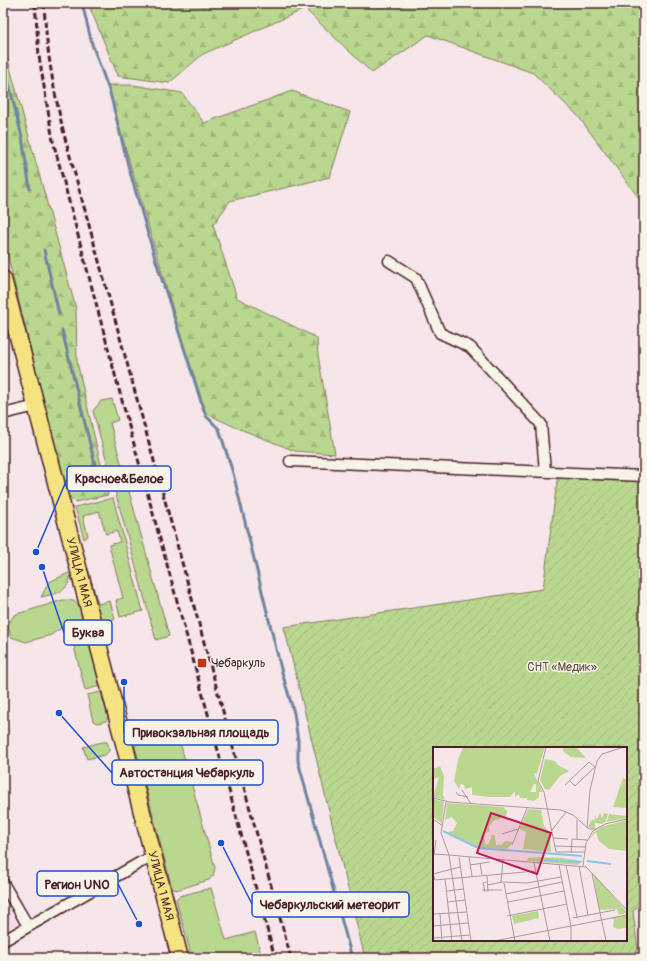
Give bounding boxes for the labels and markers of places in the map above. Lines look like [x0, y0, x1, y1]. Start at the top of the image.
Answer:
callout: Красное&Белое [67, 466, 171, 491]
callout: Буква [64, 620, 112, 645]
place label: Чебаркуль [211, 656, 265, 671]
marker: Чебаркуль [196, 657, 208, 669]
callout: Привокзальная площадь [124, 720, 278, 745]
callout: Автостанция Чебаркуль [112, 760, 263, 785]
callout: Регион UNO [37, 871, 118, 896]
callout: Чебаркульский метеорит [252, 892, 409, 917]

